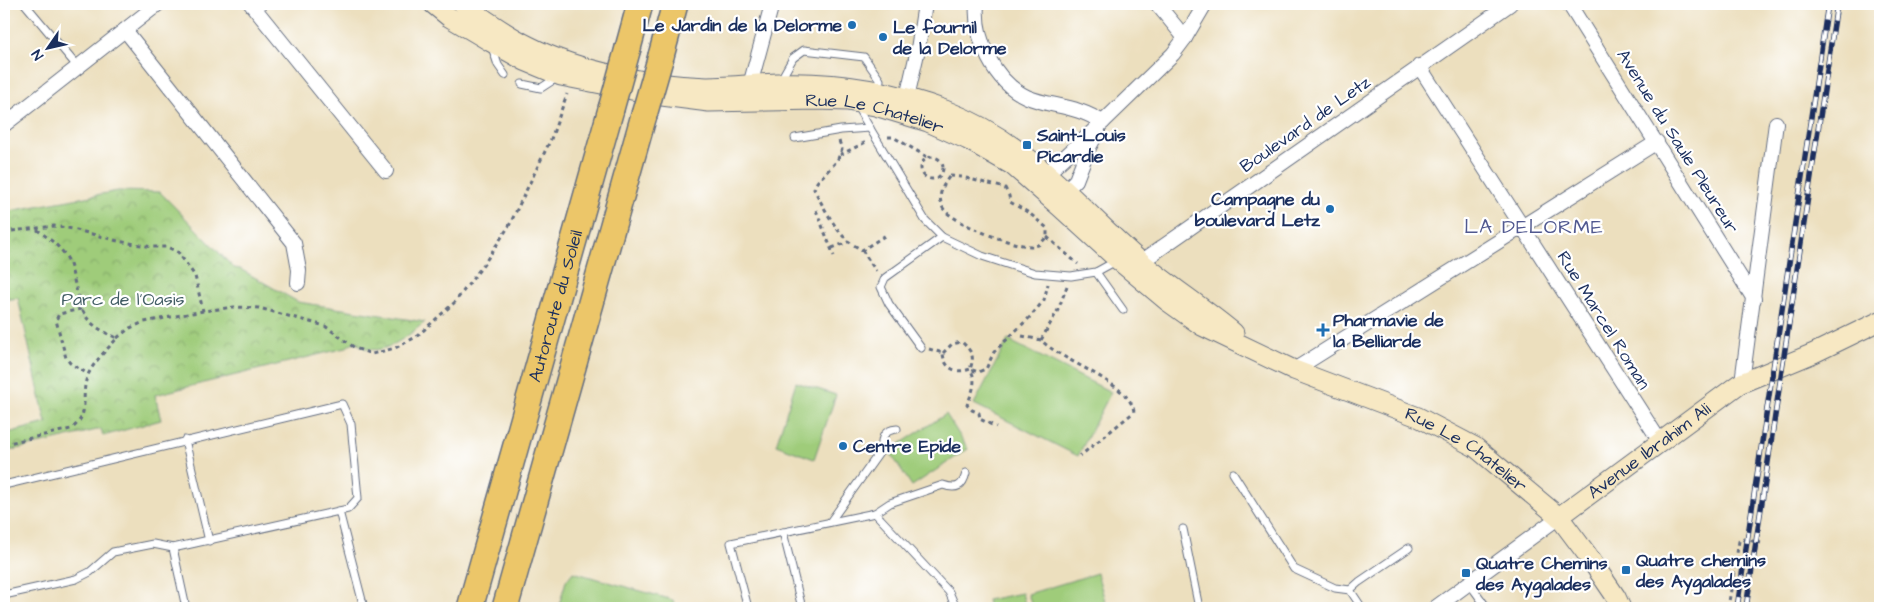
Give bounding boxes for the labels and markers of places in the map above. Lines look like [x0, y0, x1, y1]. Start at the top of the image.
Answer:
place label: Le Jardin de la Delorme [642, 13, 842, 38]
place label: Le fournil de la Delorme [892, 15, 1007, 61]
marker: Le Jardin de la Delorme [846, 19, 858, 31]
marker: Le fournil de la Delorme [877, 31, 889, 43]
place label: Saint-Louis Picardie [1036, 123, 1126, 169]
marker: Saint-Louis Picardie [1021, 139, 1033, 151]
place label: Campagne du boulevard Letz [1195, 187, 1321, 233]
marker: Campagne du boulevard Letz [1324, 203, 1336, 215]
place label: Pharmavie de la Belliarde [1333, 308, 1444, 354]
marker: Pharmavie de la Belliarde [1317, 324, 1329, 336]
place label: Centre Epide [853, 434, 961, 459]
marker: Centre Epide [837, 440, 849, 452]
place label: Quatre chemins des Aygalades [1635, 548, 1766, 595]
place label: Quatre Chemins des Aygalades [1475, 551, 1607, 598]
marker: Quatre chemins des Aygalades [1620, 564, 1632, 576]
marker: Quatre Chemins des Aygalades [1460, 567, 1472, 579]

